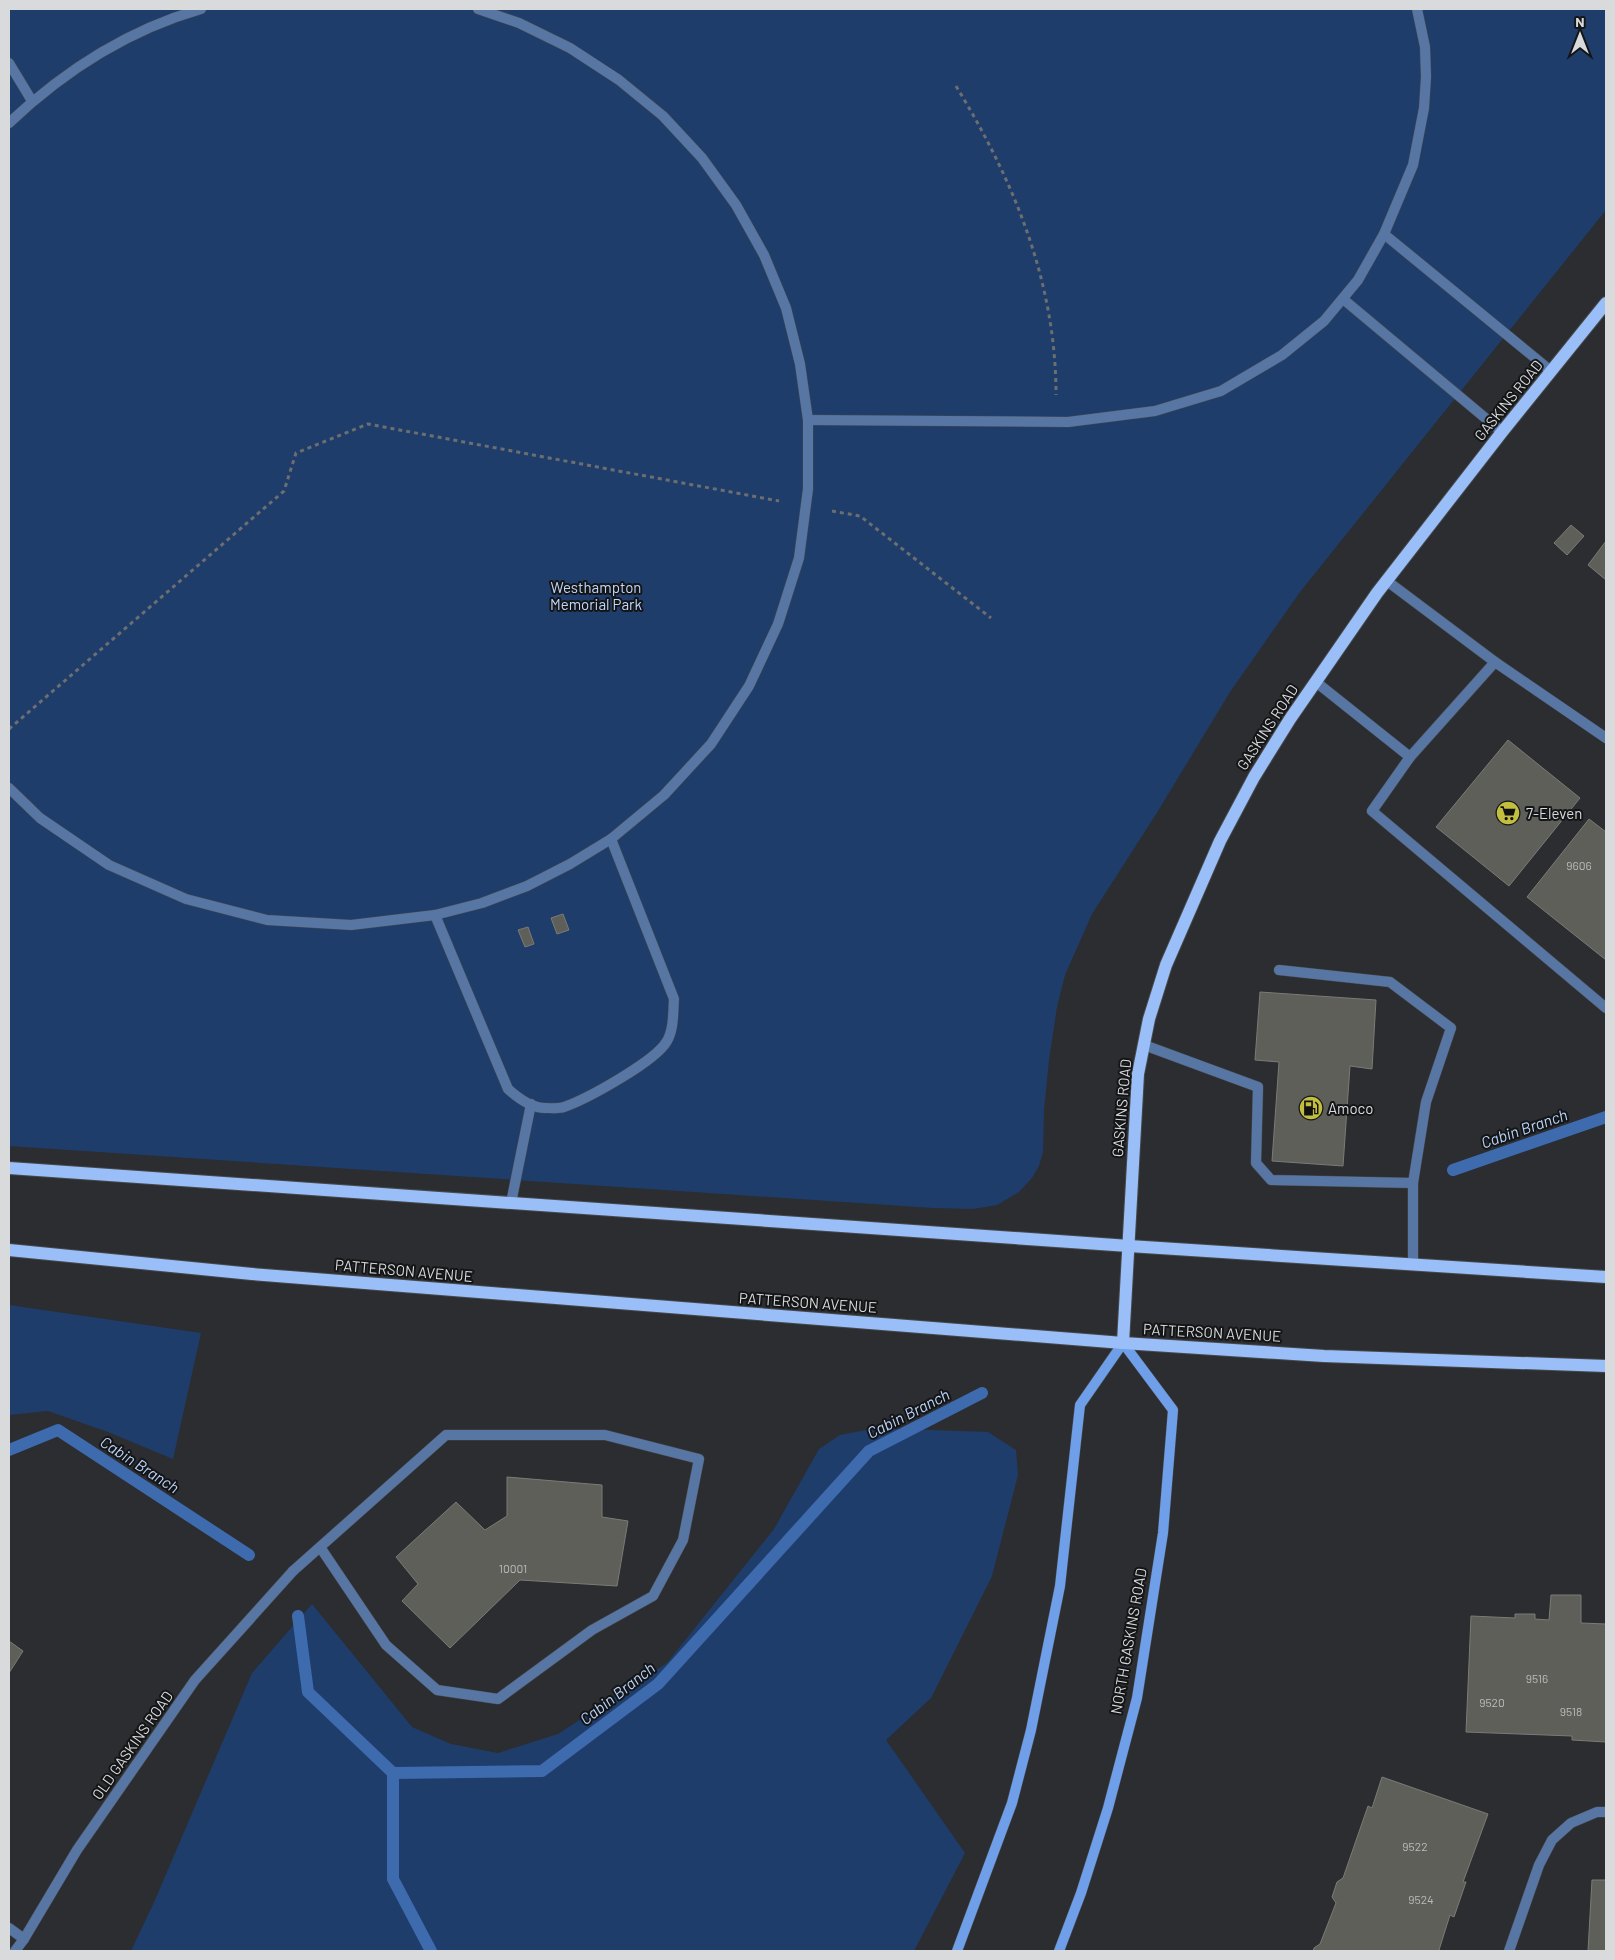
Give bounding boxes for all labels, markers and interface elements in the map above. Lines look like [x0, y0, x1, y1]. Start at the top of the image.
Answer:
north arrow [1555, 10, 1605, 60]
text: N [1575, 13, 1585, 30]
street label: GASKINS ROAD [1470, 356, 1546, 444]
park label: Westhampton Memorial Park [550, 578, 643, 613]
street label: GASKINS ROAD [1233, 681, 1301, 773]
supermarket icon: 7-Eleven [1495, 800, 1521, 826]
place label: 7-Eleven [1526, 804, 1582, 822]
house number: 9606 [1566, 858, 1592, 872]
street label: GASKINS ROAD [1108, 1058, 1134, 1158]
fuel station icon: Amoco [1298, 1095, 1324, 1121]
place label: Amoco [1328, 1099, 1374, 1117]
water label: Cabin Branch [1478, 1104, 1570, 1152]
street label: PATTERSON AVENUE [334, 1255, 474, 1285]
street label: PATTERSON AVENUE [738, 1288, 878, 1316]
street label: PATTERSON AVENUE [1142, 1319, 1282, 1345]
water label: Cabin Branch [864, 1384, 952, 1442]
water label: Cabin Branch [97, 1432, 183, 1496]
house number: 10001 [499, 1561, 527, 1575]
street label: NORTH GASKINS ROAD [1106, 1566, 1150, 1716]
water label: Cabin Branch [576, 1658, 658, 1728]
house number: 9516 [1526, 1671, 1548, 1685]
street label: OLD GASKINS ROAD [88, 1687, 176, 1803]
house number: 9520 [1479, 1695, 1505, 1709]
house number: 9518 [1560, 1704, 1582, 1718]
house number: 9522 [1402, 1839, 1428, 1853]
house number: 9524 [1408, 1892, 1434, 1906]

